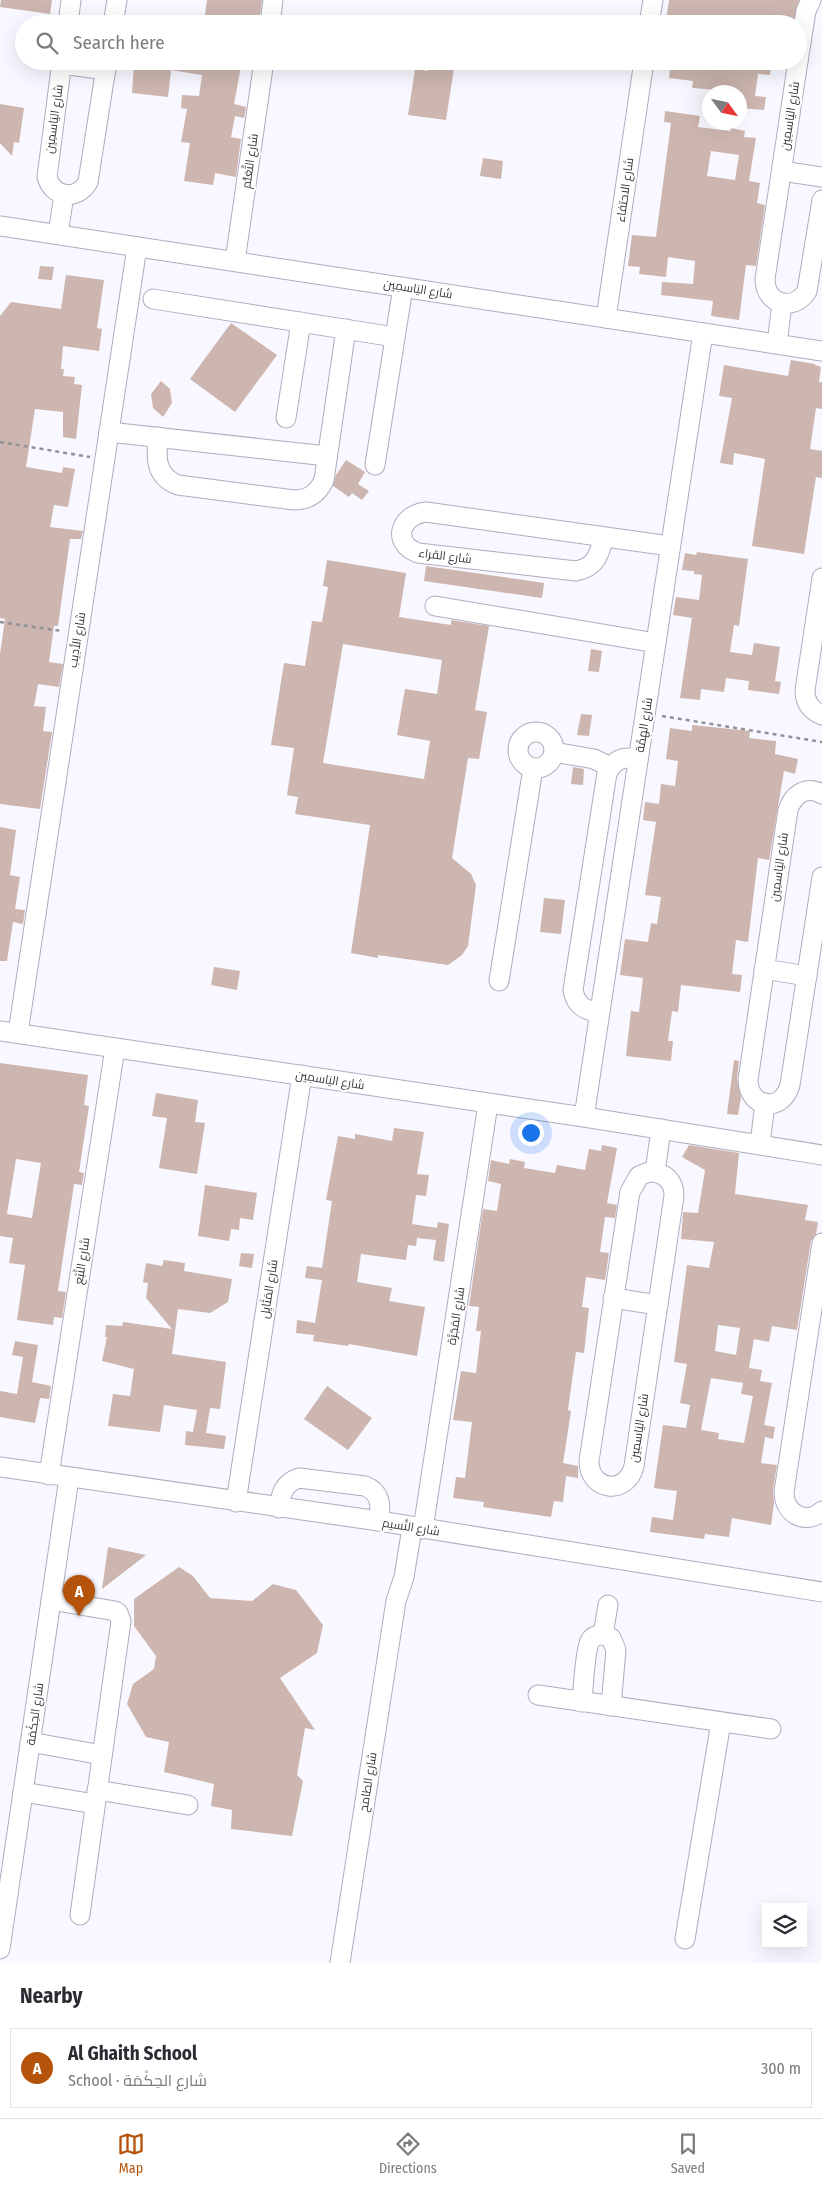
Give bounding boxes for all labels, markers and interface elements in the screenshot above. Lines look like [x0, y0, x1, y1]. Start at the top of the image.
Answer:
search box [15, 15, 807, 70]
icon: search [33, 29, 61, 57]
text: Search here [73, 31, 165, 54]
street label: شارع اليَاسمِين [778, 80, 803, 152]
street label: شارع اليَاسمِين [42, 83, 67, 155]
north arrow [702, 85, 747, 130]
street label: شارع التَّعَلُّم [238, 132, 262, 190]
street label: شارع الاحتفاء [614, 157, 637, 223]
street label: شارع اليَاسمِين [382, 277, 454, 302]
street label: شارع القراء [417, 546, 473, 567]
street label: شارع الأَدِيب [66, 611, 89, 669]
street label: شارع الهِمَّة [633, 696, 657, 754]
street label: شارع اليَاسمِين [767, 831, 792, 903]
street label: شارع اليَاسمِين [294, 1068, 366, 1093]
your location [518, 1120, 544, 1146]
street label: شارع النَّبْع [71, 1236, 94, 1286]
street label: شارع المَثَايِل [257, 1258, 282, 1320]
street label: شارع المَجَرَّة [445, 1286, 468, 1346]
street label: شارع اليَاسمِين [627, 1392, 652, 1464]
street label: شارع النَّسيم [381, 1515, 441, 1539]
pin: A [63, 1575, 95, 1616]
street label: شارع الحِكْمَة [23, 1682, 47, 1746]
street label: شارع الطامح [356, 1751, 381, 1813]
map controls [762, 1903, 807, 1948]
button: layers [762, 1903, 807, 1948]
text: Nearby [20, 1983, 82, 2009]
text: Al Ghaith School [68, 2042, 197, 2065]
text: A [33, 2059, 41, 2078]
text: 300 m [761, 2059, 801, 2078]
text: School · شارع الحِكْمَة [68, 2071, 207, 2090]
tab: Map [117, 2130, 145, 2177]
tab: Directions [379, 2130, 437, 2177]
tab: Saved [671, 2130, 705, 2177]

